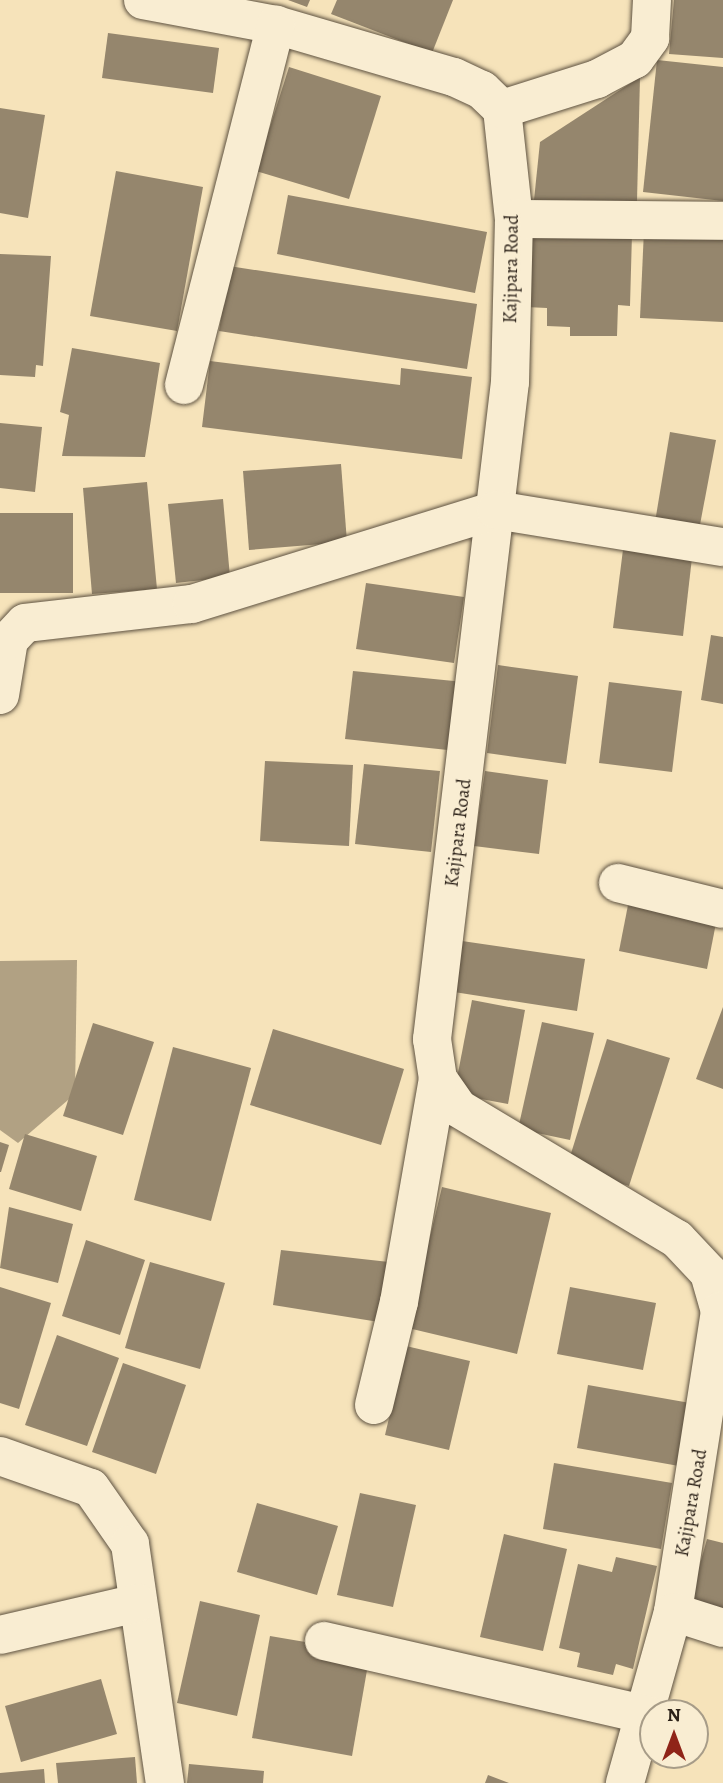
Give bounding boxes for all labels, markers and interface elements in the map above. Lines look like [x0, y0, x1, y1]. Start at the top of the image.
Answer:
street label: Kajipara Road [500, 214, 524, 324]
street label: Kajipara Road [441, 778, 477, 888]
street label: Kajipara Road [671, 1447, 713, 1559]
north arrow [639, 1699, 709, 1769]
text: N [667, 1702, 681, 1728]

